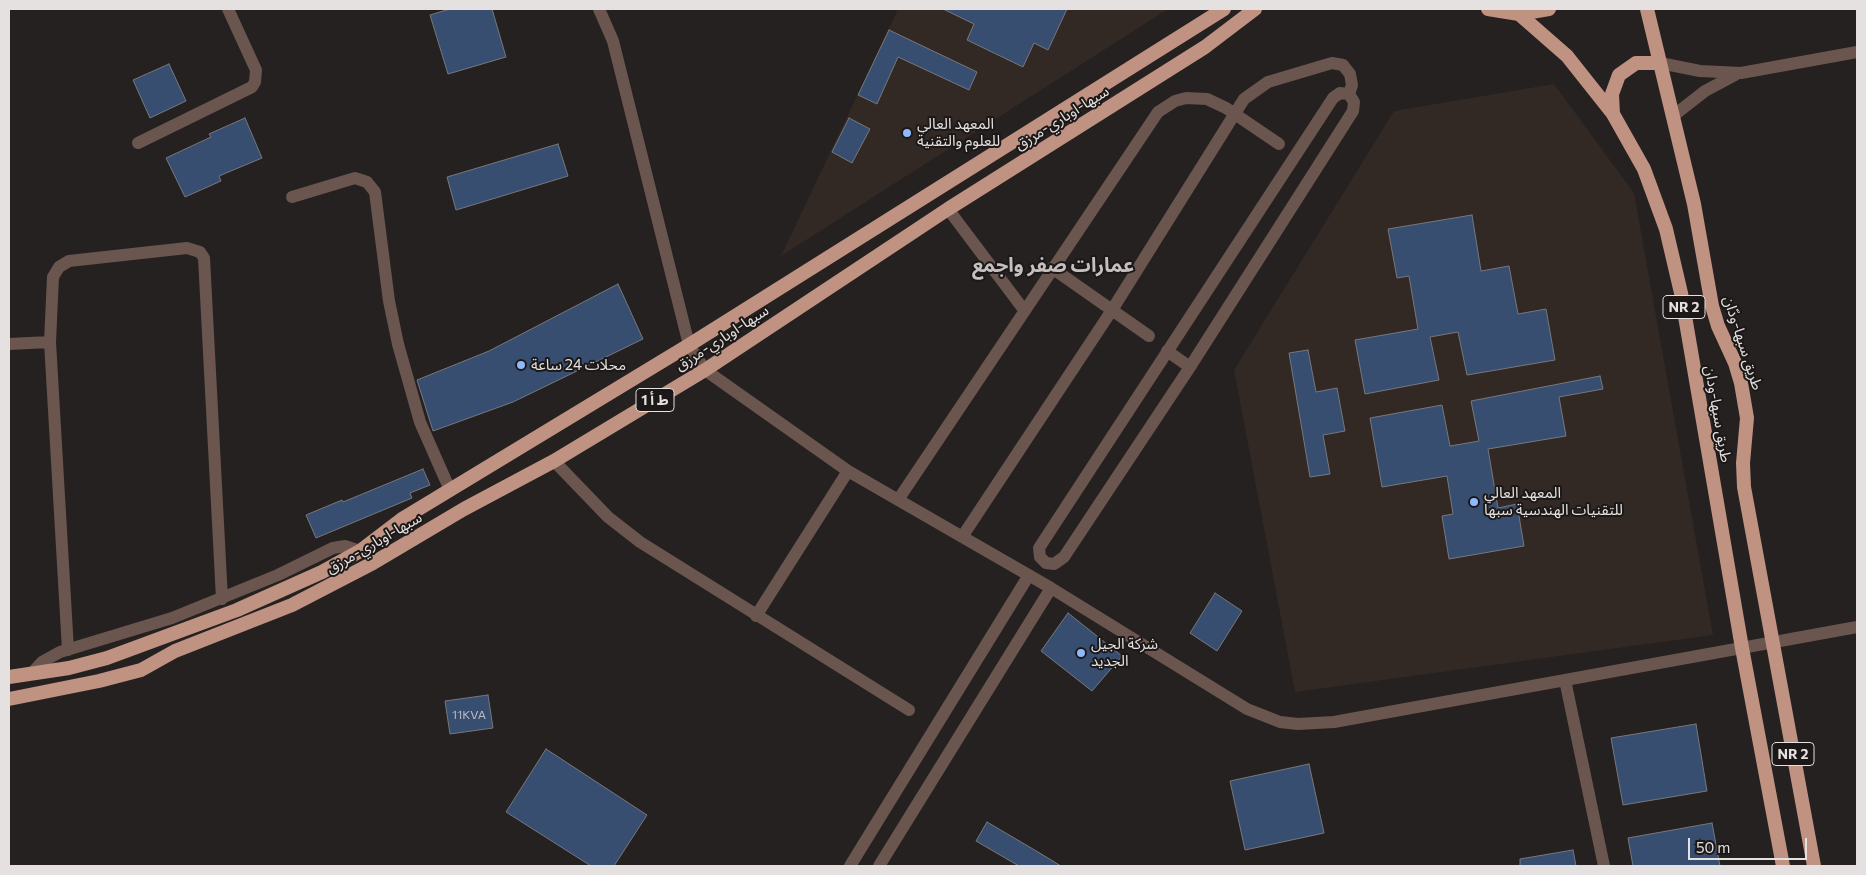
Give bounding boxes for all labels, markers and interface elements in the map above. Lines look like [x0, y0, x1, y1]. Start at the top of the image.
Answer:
street label: سبها-اوباري-مرزق [1012, 82, 1112, 154]
place label: المعهد العالي للعلوم والتقنية [917, 115, 1000, 150]
marker: المعهد العالي للعلوم والتقنية [901, 127, 913, 139]
district label: عمارات صفر واجمع [972, 253, 1134, 277]
street label: طريق سبها-ودّان [1719, 294, 1767, 392]
road number: NR 2 [1663, 296, 1705, 318]
street label: سبها-اوباري-مرزق [672, 301, 772, 375]
place label: محلات 24 ساعة [531, 356, 626, 374]
marker: محلات 24 ساعة [515, 359, 527, 371]
street label: طريق سبها-ودان [1701, 364, 1735, 464]
road number: ط أ 1 [636, 388, 674, 412]
place label: المعهد العالي للتقنيات الهندسية سبها [1484, 484, 1623, 519]
marker: المعهد العالي للتقنيات الهندسية سبها [1468, 496, 1480, 508]
street label: سبها-اوباري-مرزق [323, 508, 425, 578]
place label: شركة الجيل الجديد [1091, 635, 1158, 670]
marker: شركة الجيل الجديد [1075, 647, 1087, 659]
house number: 11KVA [452, 708, 486, 722]
road number: NR 2 [1772, 742, 1814, 766]
scale bar [1691, 828, 1810, 860]
text: 50 m [1696, 838, 1730, 856]

